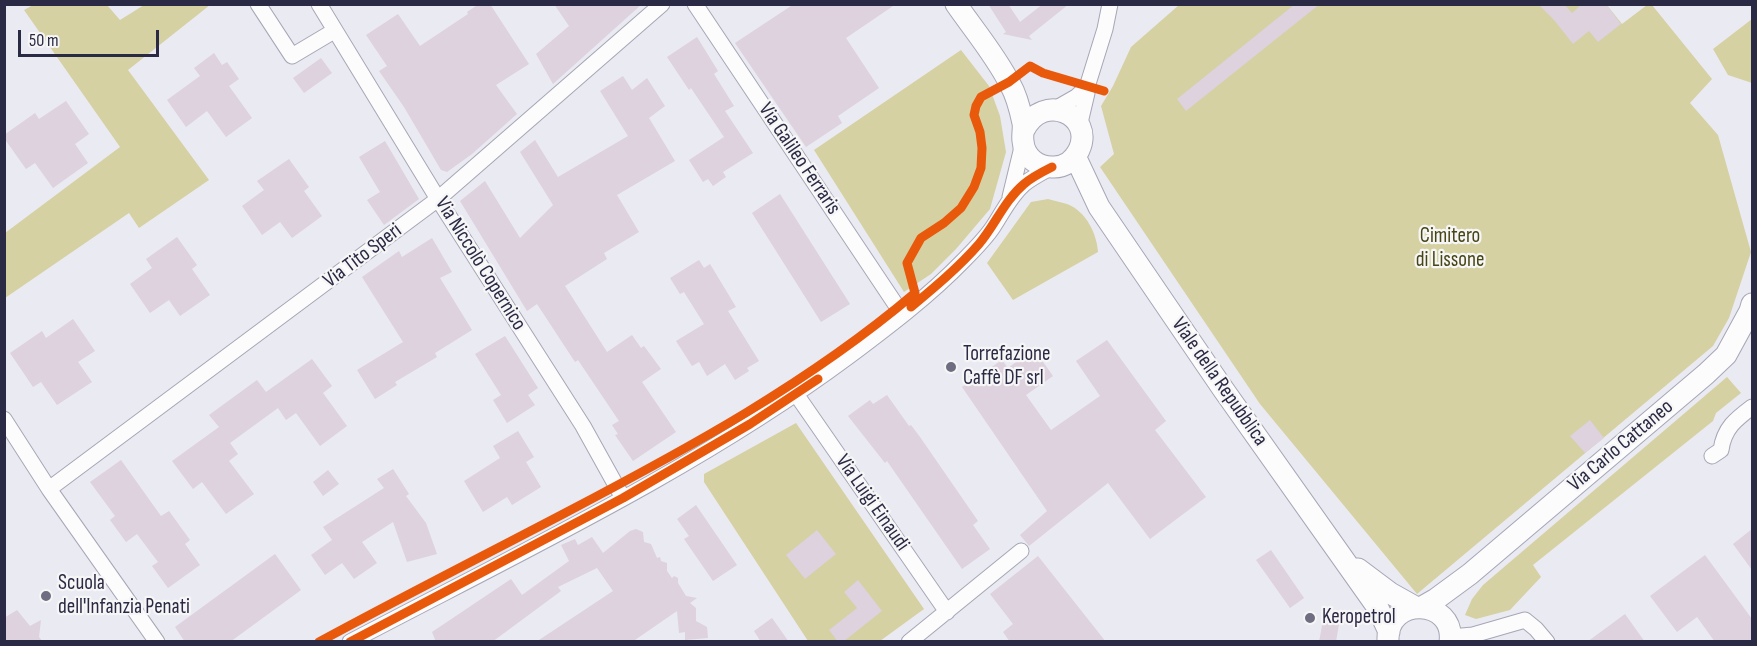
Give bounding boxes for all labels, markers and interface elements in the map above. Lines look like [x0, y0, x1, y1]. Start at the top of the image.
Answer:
scale bar [21, 18, 162, 56]
text: 50 m [29, 30, 59, 51]
street label: Via Galileo Ferraris [752, 98, 846, 220]
street label: Via Niccolò Copernico [429, 193, 531, 335]
street label: Via Tito Speri [319, 218, 407, 294]
park label: Cimitero di Lissone [1416, 224, 1484, 274]
street label: Viale della Repubblica [1165, 313, 1273, 451]
place label: Torrefazione Caffè DF srl [963, 342, 1051, 392]
marker: Torrefazione Caffè DF srl [944, 360, 958, 374]
street label: Via Carlo Cattaneo [1563, 395, 1679, 497]
street label: Via Luigi Einaudi [830, 450, 914, 556]
place label: Scuola dell'Infanzia Penati [58, 571, 190, 621]
marker: Scuola dell'Infanzia Penati [39, 589, 53, 603]
place label: Keropetrol [1322, 605, 1396, 631]
marker: Keropetrol [1303, 611, 1317, 625]

